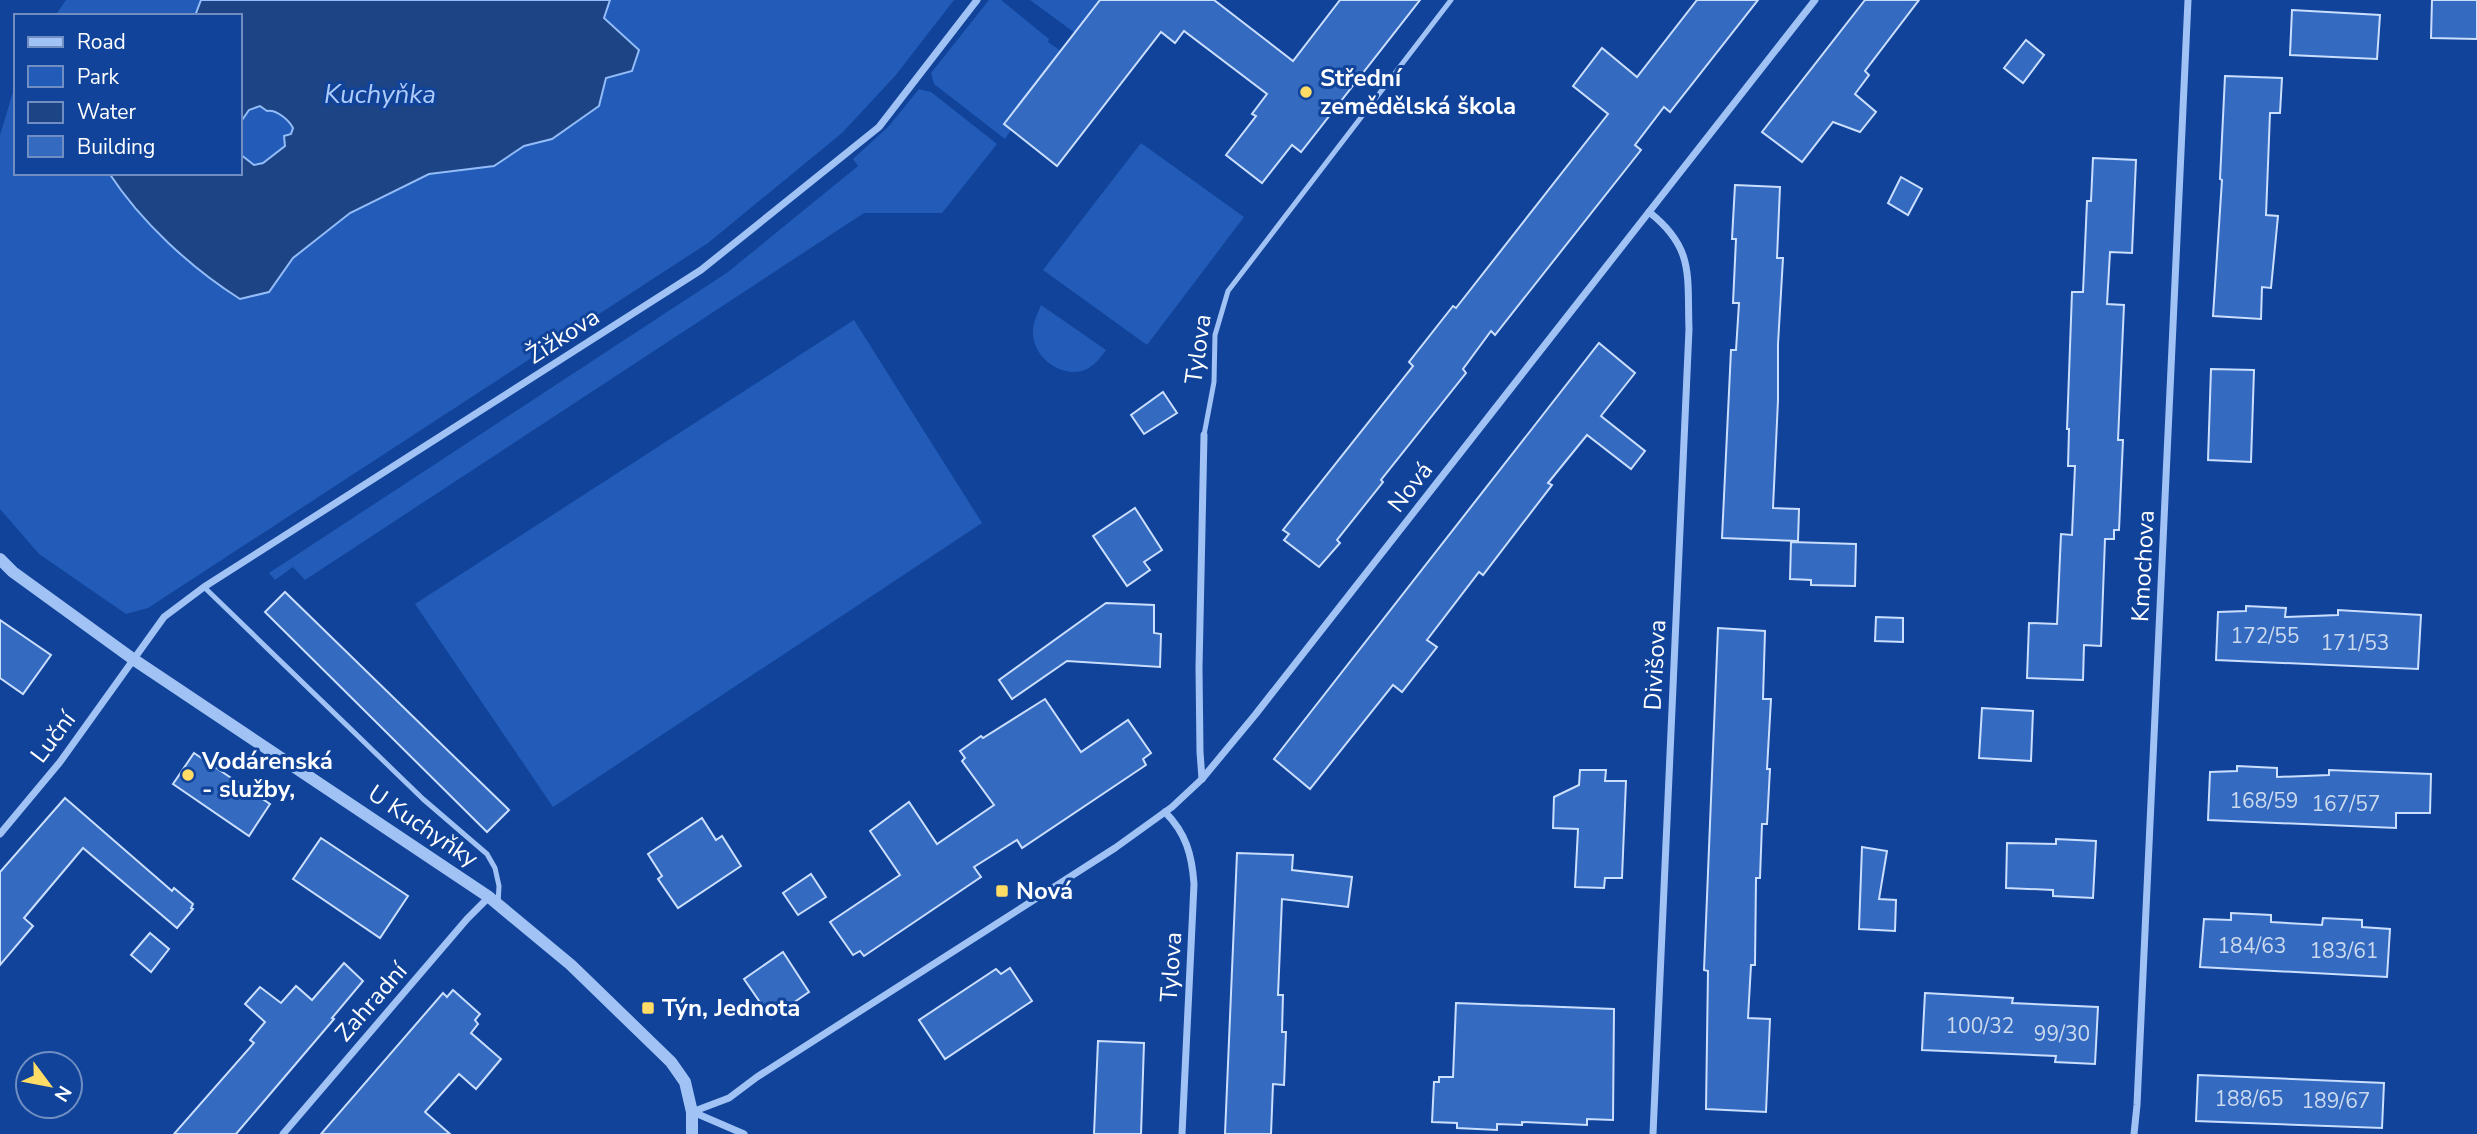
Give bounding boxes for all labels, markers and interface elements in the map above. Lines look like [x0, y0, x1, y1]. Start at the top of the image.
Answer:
legend [14, 14, 242, 175]
text: Road [77, 28, 126, 56]
place label: Střední zemědělská škola [1320, 62, 1516, 122]
text: Park [77, 63, 119, 91]
water label: Kuchyňka [324, 77, 436, 112]
marker: Střední zemědělská škola [1298, 84, 1314, 100]
text: Water [77, 98, 136, 126]
text: Building [77, 133, 155, 161]
street label: Žižkova [521, 301, 605, 371]
street label: Tylova [1177, 312, 1219, 386]
street label: Nová [1380, 455, 1440, 519]
street label: Kmochova [2124, 509, 2162, 623]
street label: Divišova [1637, 619, 1673, 711]
house number: 172/55 [2231, 622, 2299, 650]
house number: 171/53 [2321, 629, 2389, 657]
street label: Luční [23, 704, 84, 769]
place label: Vodárenská - služby, [201, 745, 333, 805]
marker: Vodárenská - služby, [180, 767, 196, 783]
street label: U Kuchyňky [362, 777, 485, 875]
house number: 168/59 [2230, 787, 2298, 815]
house number: 167/57 [2312, 790, 2380, 818]
place label: Nová [1016, 875, 1073, 907]
marker: Nová [994, 883, 1010, 899]
street label: Tylova [1153, 931, 1189, 1003]
house number: 184/63 [2218, 932, 2286, 960]
house number: 183/61 [2310, 937, 2378, 965]
street label: Zahradní [328, 955, 415, 1048]
place label: Týn, Jednota [662, 992, 800, 1024]
marker: Týn, Jednota [640, 1000, 656, 1016]
house number: 100/32 [1946, 1012, 2014, 1040]
house number: 99/30 [2034, 1020, 2090, 1048]
north arrow [14, 1050, 84, 1120]
text: N [48, 1081, 77, 1106]
house number: 188/65 [2215, 1085, 2283, 1113]
house number: 189/67 [2302, 1087, 2370, 1115]

